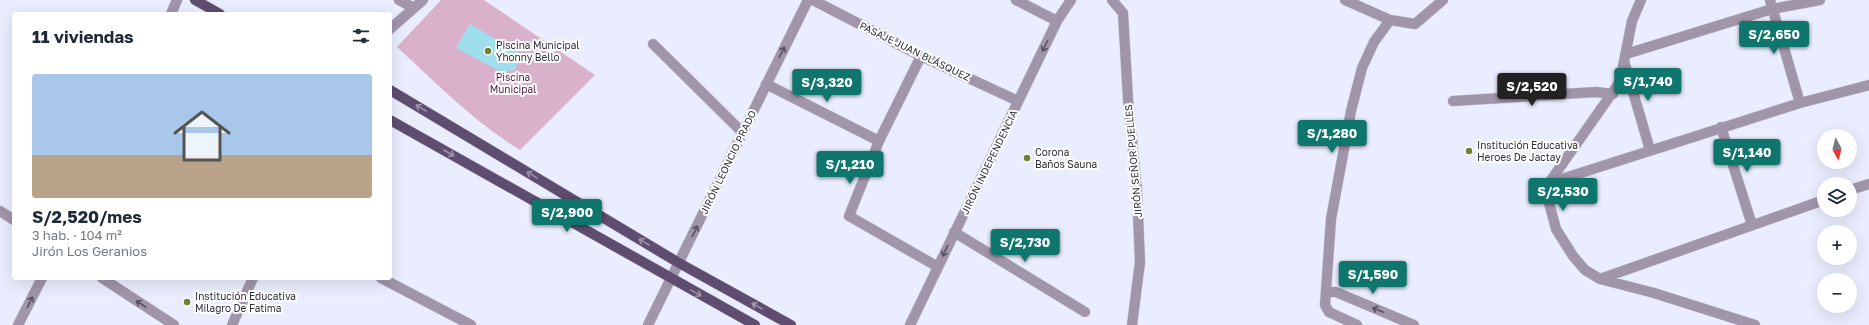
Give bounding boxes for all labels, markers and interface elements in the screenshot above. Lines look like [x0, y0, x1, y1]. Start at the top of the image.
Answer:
street label: PASAJE JUAN BLÁSQUEZ [858, 19, 972, 83]
pin: S/2,650 [1737, 21, 1811, 55]
icon: filters [350, 25, 372, 47]
text: 11 viviendas [32, 26, 134, 47]
text: S/2,650 [1748, 26, 1800, 42]
place label: Piscina Municipal Yhonny Bello [496, 39, 580, 63]
one-way arrow [1041, 40, 1048, 52]
marker: Piscina Municipal Yhonny Bello [483, 46, 493, 56]
one-way arrow [779, 46, 786, 58]
pin: S/1,740 [1611, 68, 1685, 102]
pin: S/3,320 [790, 69, 864, 103]
park label: Piscina Municipal [490, 71, 536, 95]
pin: S/2,520 [1495, 73, 1569, 107]
text: S/1,740 [1623, 73, 1673, 89]
text: S/3,320 [801, 74, 853, 90]
text: S/2,520 [1506, 78, 1558, 94]
icon: home [166, 100, 238, 172]
one-way arrow [416, 104, 427, 112]
street label: JIRÓN SEÑOR PUELLES [1122, 104, 1144, 218]
street label: JIRÓN LEONCIO PRADO [698, 108, 758, 216]
street label: JIRÓN INDEPENDENCIA [959, 108, 1020, 216]
pin: S/1,280 [1295, 120, 1369, 154]
text: S/1,280 [1307, 125, 1357, 141]
north arrow [1817, 129, 1857, 169]
map controls [1817, 129, 1857, 313]
place label: Institución Educativa Heroes De Jactay [1477, 139, 1578, 163]
pin: S/1,140 [1710, 139, 1784, 173]
text: S/1,140 [1722, 144, 1772, 160]
place label: Corona Baños Sauna [1035, 146, 1097, 170]
marker: Institución Educativa Heroes De Jactay [1464, 146, 1474, 156]
one-way arrow [443, 149, 455, 157]
pin: S/1,210 [813, 151, 887, 185]
marker: Corona Baños Sauna [1022, 153, 1032, 163]
text: S/1,210 [826, 156, 874, 172]
one-way arrow [527, 171, 538, 179]
button: layers [1817, 177, 1857, 217]
pin: S/2,530 [1526, 178, 1600, 212]
text: S/2,530 [1537, 183, 1589, 199]
pin: S/2,900 [530, 199, 604, 233]
text: S/2,900 [541, 204, 593, 220]
text: S/2,520/mes [32, 206, 142, 227]
button: + [1817, 225, 1857, 265]
one-way arrow [692, 226, 699, 238]
text: 3 hab. · 104 m² [32, 227, 122, 243]
pin: S/2,730 [988, 229, 1062, 263]
text: S/2,730 [1000, 234, 1050, 250]
one-way arrow [639, 238, 650, 246]
text: Jirón Los Geranios [32, 243, 147, 259]
one-way arrow [941, 245, 948, 257]
pin: S/1,590 [1336, 261, 1410, 295]
text: S/1,590 [1348, 266, 1398, 282]
button: − [1817, 273, 1857, 313]
one-way arrow [690, 289, 702, 297]
place label: Institución Educativa Milagro De Fatima [195, 290, 296, 314]
one-way arrow [27, 296, 34, 308]
marker: Institución Educativa Milagro De Fatima [182, 297, 192, 307]
one-way arrow [135, 299, 147, 307]
one-way arrow [751, 302, 763, 310]
one-way arrow [1373, 305, 1385, 313]

